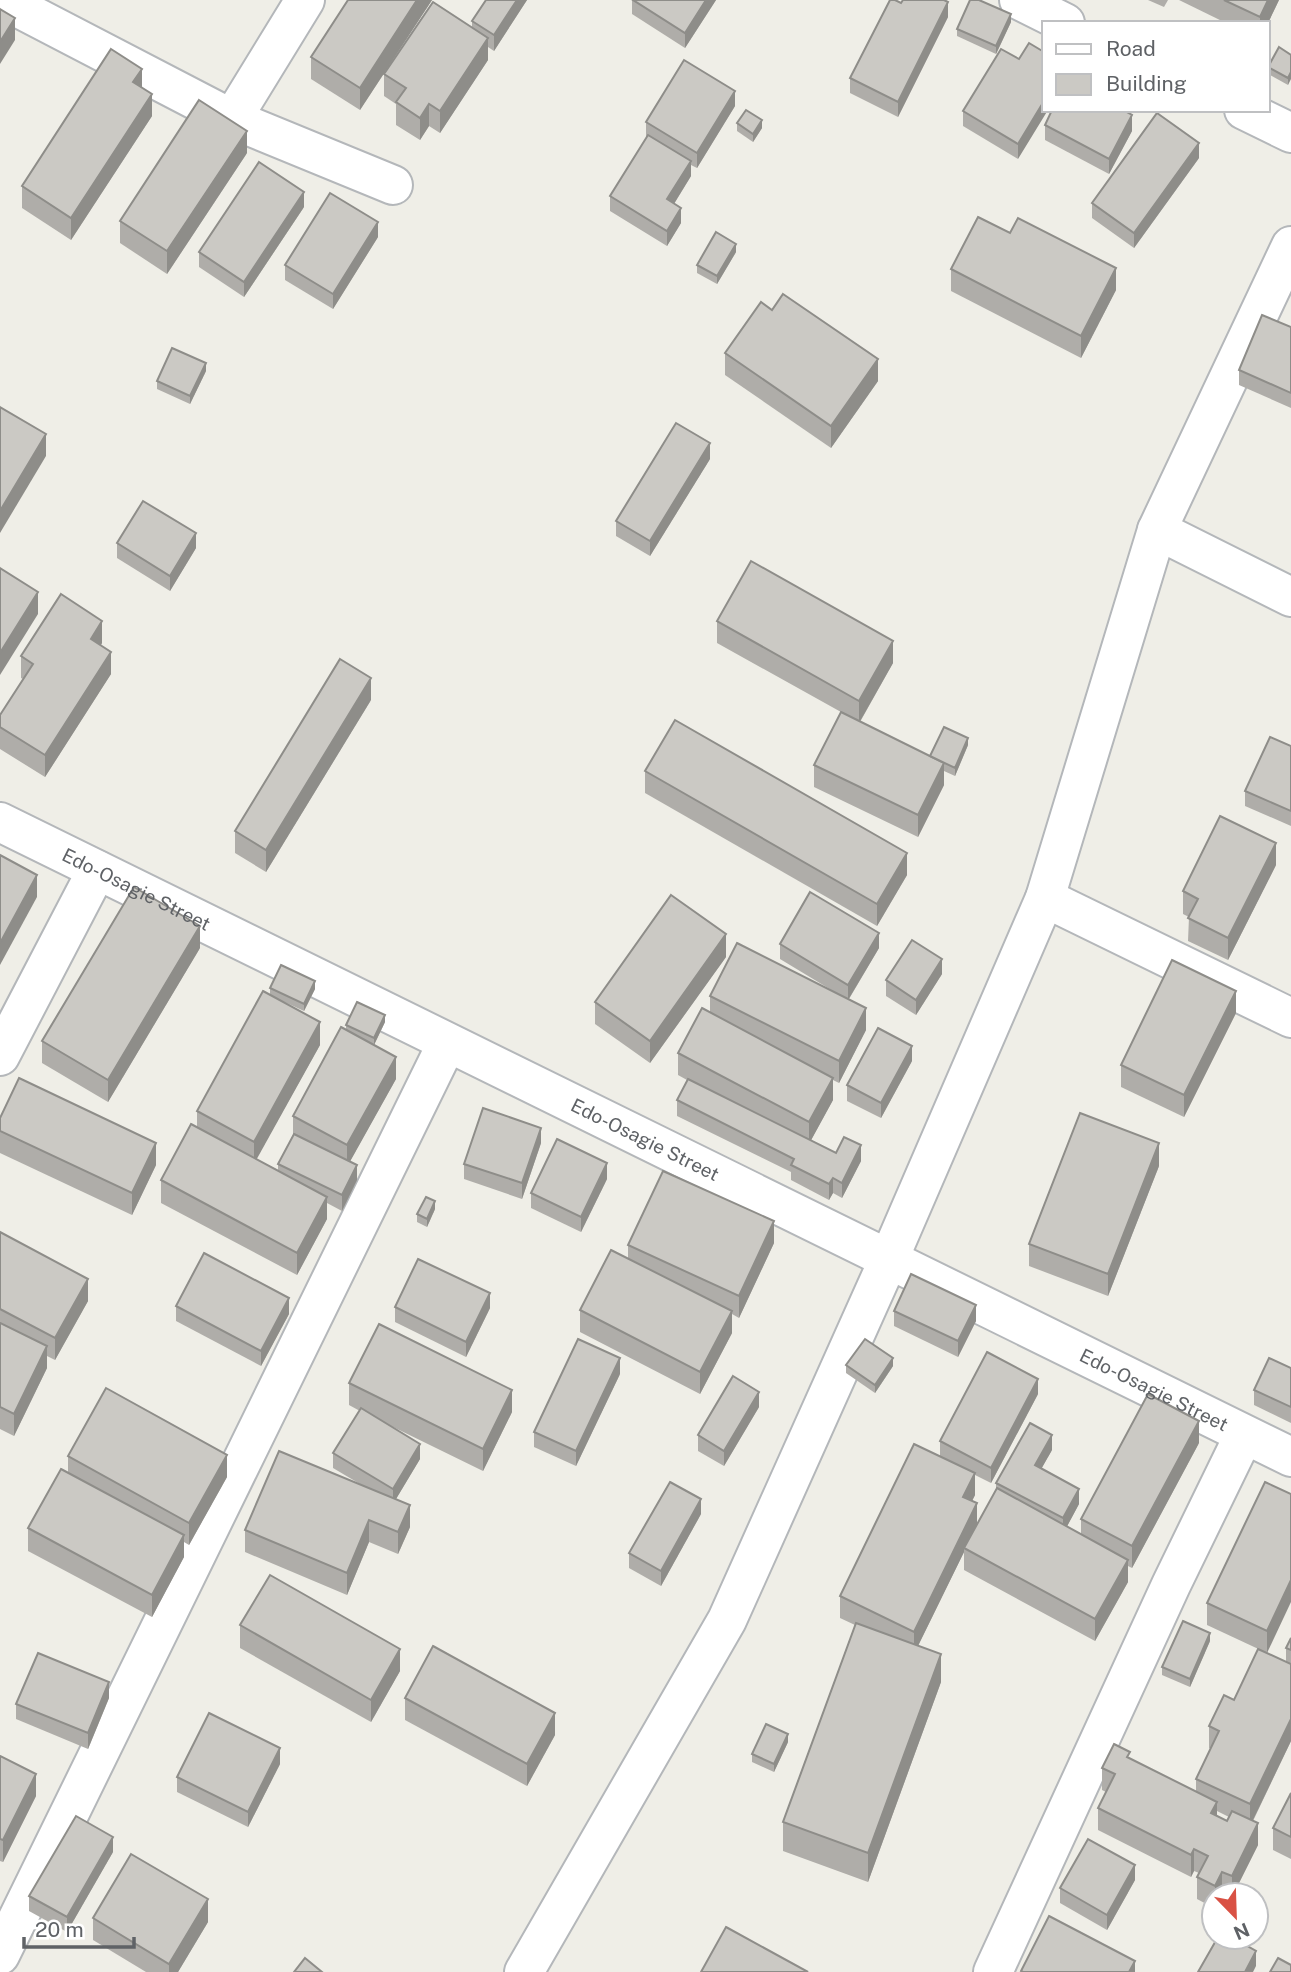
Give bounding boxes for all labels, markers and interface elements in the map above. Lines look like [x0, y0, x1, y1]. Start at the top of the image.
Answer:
legend [1042, 21, 1270, 112]
text: Road [1106, 36, 1156, 61]
text: Building [1106, 71, 1187, 96]
street label: Edo-Osagie Street [59, 843, 214, 935]
street label: Edo-Osagie Street [567, 1094, 723, 1185]
street label: Edo-Osagie Street [1076, 1344, 1232, 1435]
north arrow [1200, 1881, 1270, 1951]
scale bar [24, 1906, 135, 1950]
text: 20 m [35, 1917, 84, 1942]
text: N [1231, 1919, 1253, 1945]

